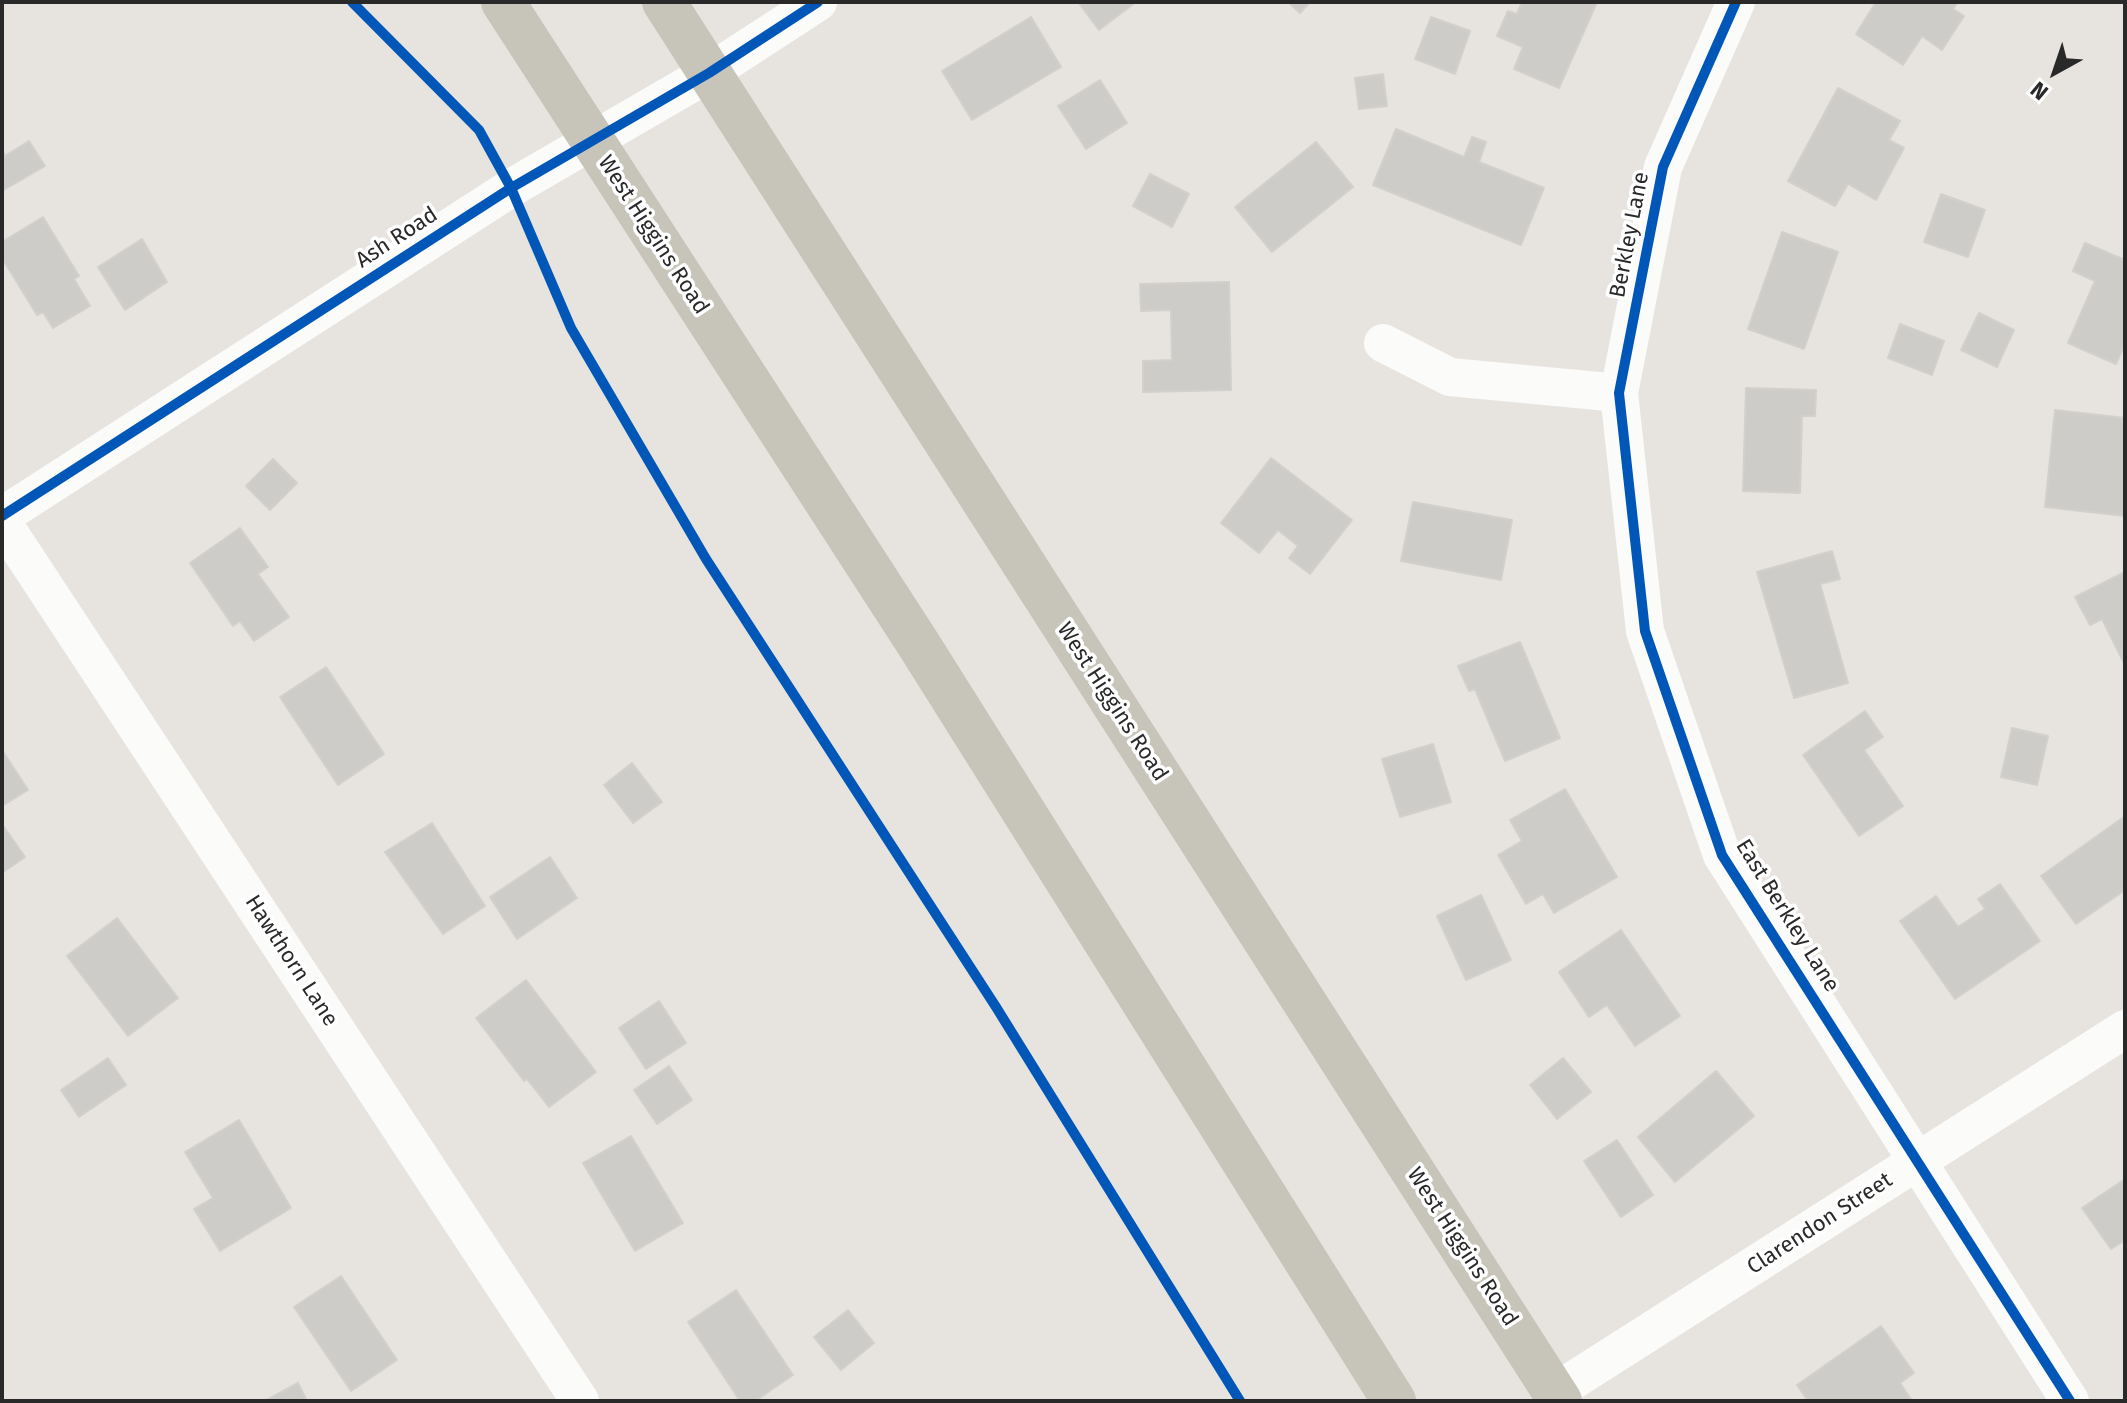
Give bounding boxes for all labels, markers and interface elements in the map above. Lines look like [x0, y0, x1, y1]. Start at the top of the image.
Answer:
north arrow [2015, 32, 2095, 112]
text: N [2025, 76, 2054, 106]
street label: West Higgins Road [592, 151, 714, 319]
street label: Berkley Lane [1605, 170, 1655, 300]
street label: Ash Road [351, 202, 443, 274]
street label: West Higgins Road [1051, 618, 1173, 786]
street label: East Berkley Lane [1729, 835, 1845, 997]
street label: Hawthorn Lane [239, 890, 343, 1032]
street label: West Higgins Road [1401, 1163, 1523, 1331]
street label: Clarendon Street [1743, 1167, 1897, 1281]

